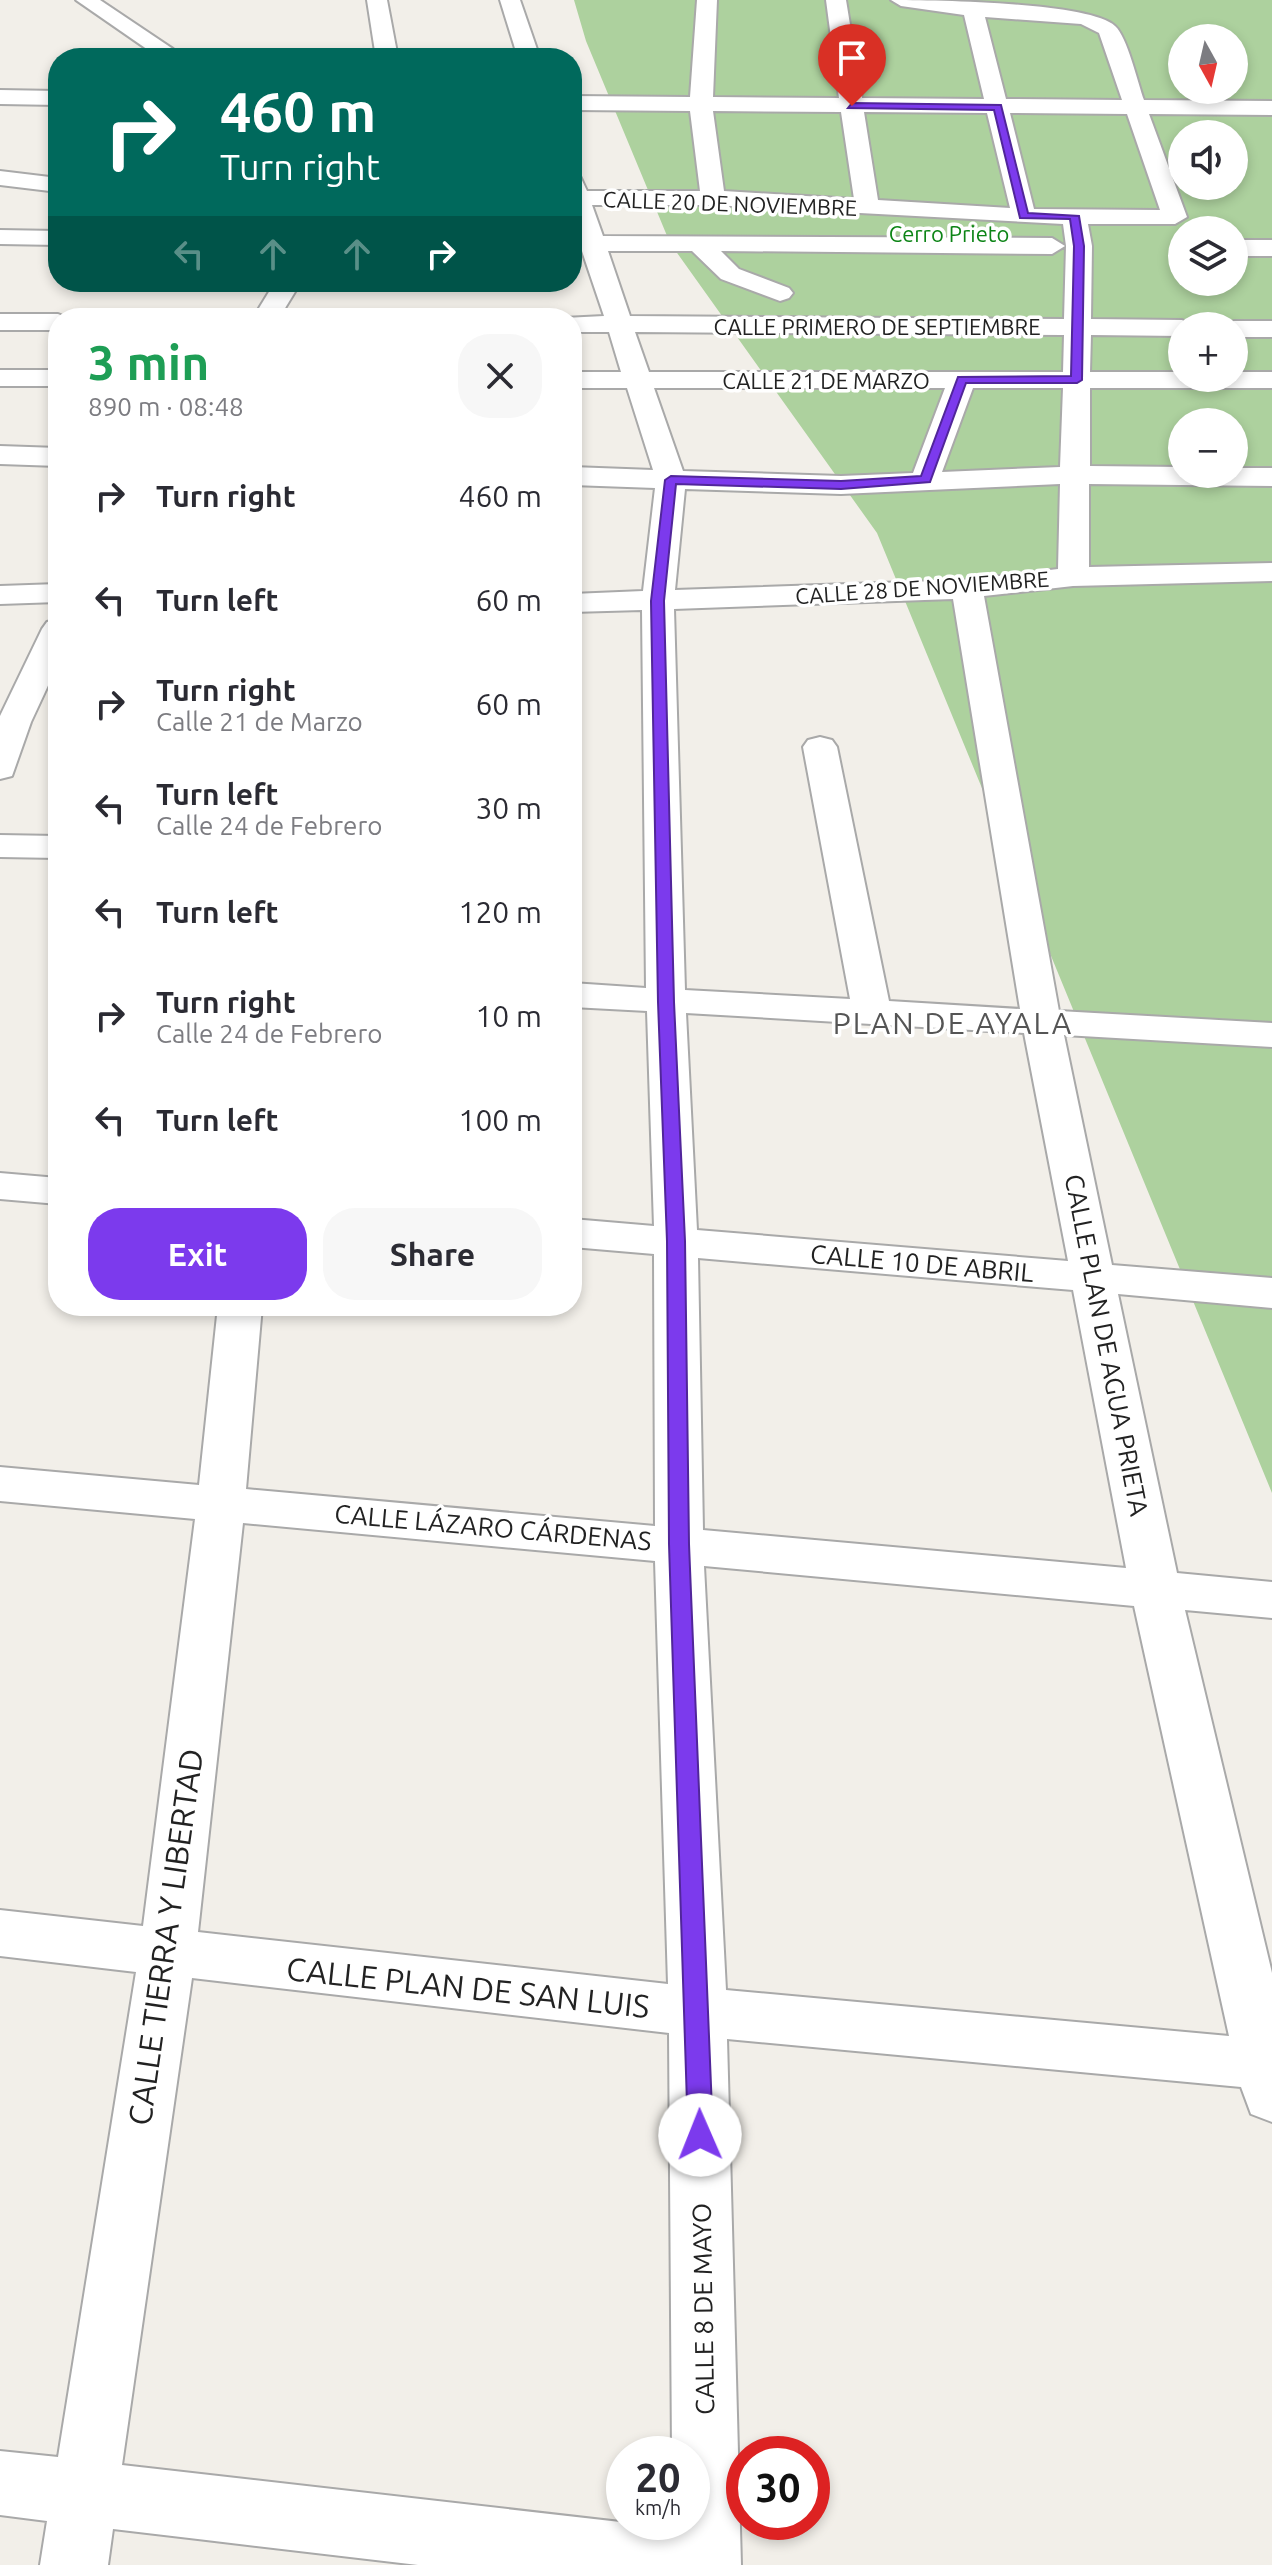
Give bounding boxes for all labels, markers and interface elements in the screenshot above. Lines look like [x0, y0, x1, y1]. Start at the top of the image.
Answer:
pin [818, 24, 886, 106]
north arrow [1168, 24, 1248, 104]
map controls [1168, 24, 1248, 488]
icon: arrive [830, 36, 874, 80]
icon: right [88, 80, 192, 184]
text: 460 m [220, 80, 376, 143]
button: sound [1168, 120, 1248, 200]
text: Turn right [220, 146, 380, 187]
street label: CALLE 20 DE NOVIEMBRE [602, 186, 858, 220]
button: layers [1168, 216, 1248, 296]
park label: Cerro Prieto [889, 221, 1009, 246]
icon: left [167, 232, 211, 276]
icon: ahead [251, 232, 295, 276]
icon: ahead [335, 232, 379, 276]
icon: right [419, 232, 463, 276]
button: + [1168, 312, 1248, 392]
street label: CALLE PRIMERO DE SEPTIEMBRE [713, 314, 1041, 339]
button: close [458, 334, 542, 418]
text: 3 min [88, 335, 209, 389]
street label: CALLE 21 DE MARZO [722, 368, 930, 393]
text: 890 m · 08:48 [88, 392, 244, 421]
button: − [1168, 408, 1248, 488]
icon: right [88, 474, 132, 518]
text: Turn right [156, 479, 296, 513]
text: 460 m [458, 479, 542, 513]
street label: CALLE 28 DE NOVIEMBRE [794, 566, 1050, 608]
icon: left [88, 578, 132, 622]
text: Turn left [156, 583, 278, 617]
text: 60 m [475, 583, 542, 617]
text: Turn right [156, 673, 296, 707]
icon: right [88, 682, 132, 726]
text: 60 m [475, 687, 542, 721]
text: Calle 21 de Marzo [156, 707, 363, 736]
text: Turn left [156, 777, 278, 811]
icon: left [88, 786, 132, 830]
text: 30 m [475, 791, 542, 825]
text: Calle 24 de Febrero [156, 811, 383, 840]
icon: left [88, 890, 132, 934]
text: Turn left [156, 895, 278, 929]
text: 120 m [458, 895, 542, 929]
text: Turn right [156, 985, 296, 1019]
icon: right [88, 994, 132, 1038]
text: 10 m [475, 999, 542, 1033]
district label: PLAN DE AYALA [833, 1006, 1073, 1040]
text: Calle 24 de Febrero [156, 1019, 383, 1048]
icon: left [88, 1098, 132, 1142]
text: Turn left [156, 1103, 278, 1137]
text: 100 m [458, 1103, 542, 1137]
street label: CALLE PLAN DE AGUA PRIETA [1060, 1172, 1154, 1518]
button: Exit [88, 1208, 307, 1300]
button: Share [323, 1208, 542, 1300]
street label: CALLE 10 DE ABRIL [809, 1239, 1035, 1287]
street label: CALLE LÁZARO CÁRDENAS [333, 1498, 653, 1555]
street label: CALLE TIERRA Y LIBERTAD [121, 1746, 209, 2128]
street label: CALLE PLAN DE SAN LUIS [285, 1950, 651, 2024]
position arrow [658, 2093, 742, 2177]
street label: CALLE 8 DE MAYO [687, 2203, 719, 2415]
speed limit sign: 30 [726, 2436, 830, 2540]
text: 20 [635, 2455, 681, 2500]
text: km/h [635, 2496, 681, 2519]

